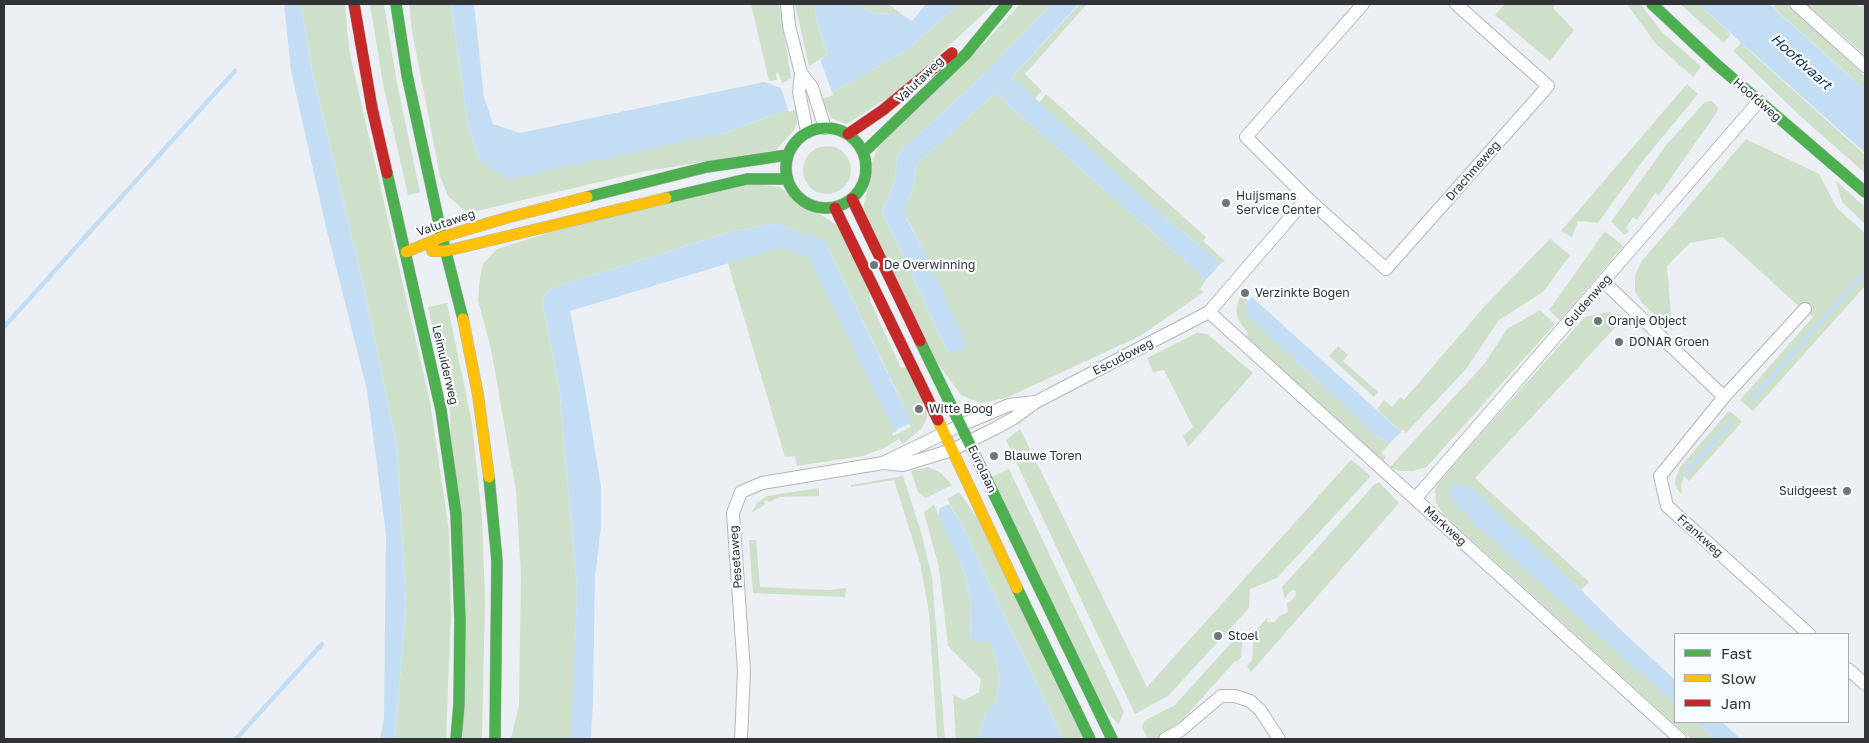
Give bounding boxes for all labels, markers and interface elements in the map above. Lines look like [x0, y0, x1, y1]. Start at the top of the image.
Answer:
water label: Hoofdvaart [1767, 31, 1835, 93]
street label: Valutaweg [893, 54, 947, 106]
street label: Hoofdweg [1730, 75, 1784, 125]
street label: Drachmeweg [1443, 138, 1503, 204]
place label: Huijsmans Service Center [1236, 189, 1321, 217]
marker: Huijsmans Service Center [1220, 197, 1232, 209]
street label: Valutaweg [415, 206, 477, 240]
place label: De Overwinning [884, 258, 975, 272]
marker: De Overwinning [868, 259, 880, 271]
street label: Guldenweg [1561, 272, 1615, 330]
place label: Verzinkte Bogen [1255, 286, 1350, 300]
marker: Verzinkte Bogen [1239, 287, 1251, 299]
place label: Oranje Object [1608, 314, 1687, 328]
marker: Oranje Object [1592, 315, 1604, 327]
street label: Leimuiderweg [429, 324, 461, 406]
place label: DONAR Groen [1629, 335, 1709, 349]
street label: Escudoweg [1090, 336, 1156, 378]
marker: DONAR Groen [1613, 336, 1625, 348]
place label: Witte Boog [929, 402, 993, 416]
marker: Witte Boog [913, 403, 925, 415]
street label: Eurolaan [965, 443, 999, 495]
place label: Blauwe Toren [1004, 449, 1082, 463]
marker: Blauwe Toren [988, 450, 1000, 462]
place label: Suidgeest [1779, 484, 1837, 498]
marker: Suidgeest [1841, 485, 1853, 497]
street label: Markweg [1421, 503, 1469, 549]
street label: Frankweg [1674, 512, 1726, 560]
street label: Pesetaweg [727, 525, 745, 589]
place label: Stoel [1228, 629, 1258, 643]
marker: Stoel [1212, 630, 1224, 642]
legend [1674, 633, 1849, 723]
text: Fast [1721, 644, 1752, 662]
text: Slow [1721, 669, 1756, 687]
text: Jam [1721, 694, 1751, 712]

